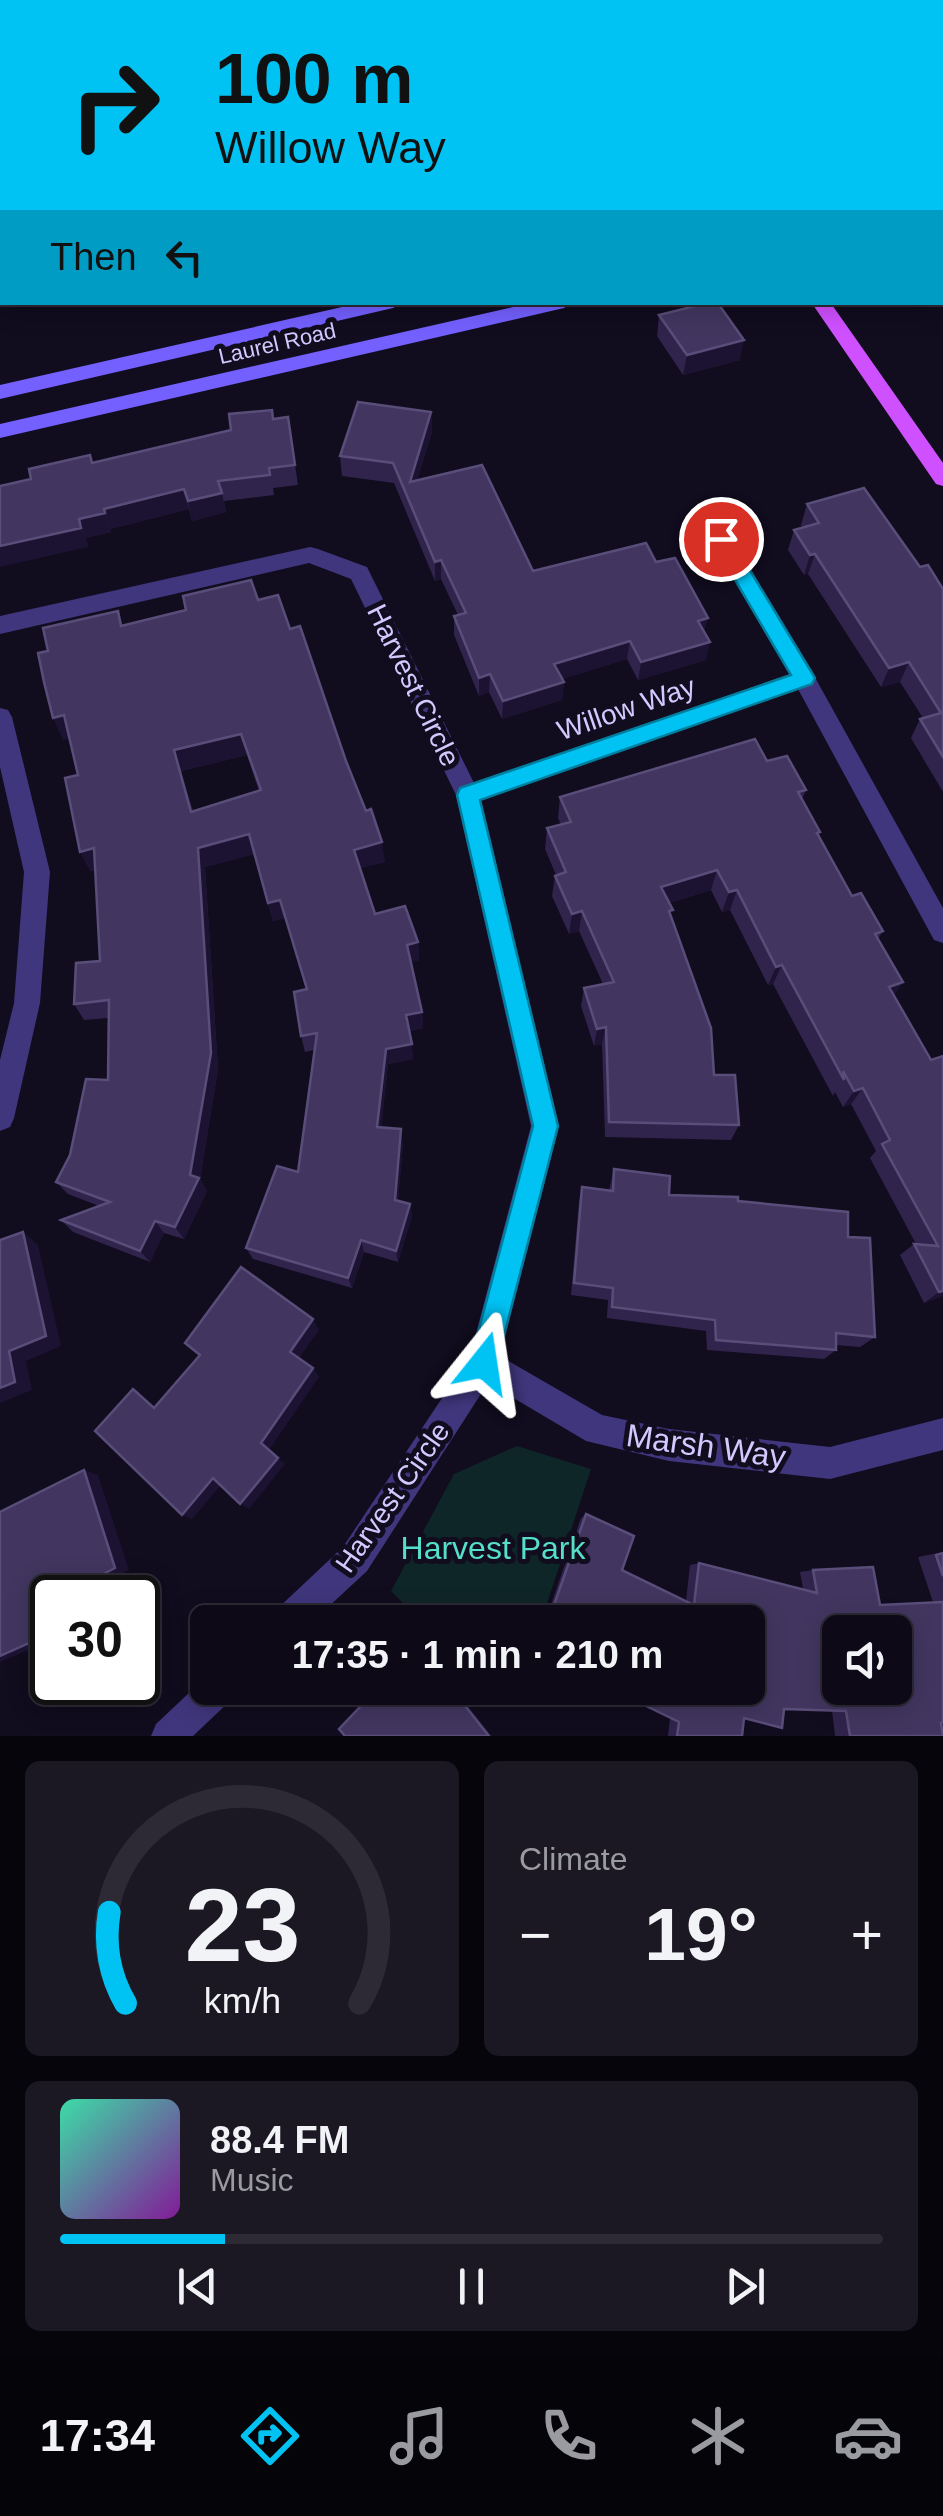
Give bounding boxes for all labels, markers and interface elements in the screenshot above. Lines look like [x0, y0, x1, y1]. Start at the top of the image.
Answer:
icon: right [50, 40, 180, 170]
text: 100 m [215, 40, 413, 118]
text: Willow Way [215, 122, 446, 173]
icon: left [157, 230, 212, 285]
text: Then [50, 236, 137, 278]
street label: Laurel Road [216, 318, 338, 369]
pin [679, 497, 764, 582]
icon: arrive [694, 512, 749, 567]
street label: Harvest Circle [361, 599, 466, 771]
street label: Willow Way [553, 670, 699, 747]
position arrow [432, 1311, 536, 1415]
street label: Harvest Circle [329, 1416, 456, 1578]
street label: Marsh Way [624, 1417, 788, 1475]
park label: Harvest Park [401, 1530, 586, 1566]
speed limit sign: 30 [30, 1575, 160, 1705]
map controls [822, 1615, 912, 1705]
button: sound [822, 1615, 912, 1705]
text: 17:35 · 1 min · 210 m [292, 1634, 663, 1676]
text: Climate [519, 1841, 627, 1877]
text: 23 [184, 1867, 300, 1983]
text: 19° [644, 1892, 758, 1976]
text: − [519, 1904, 551, 1966]
text: + [851, 1904, 883, 1966]
text: km/h [203, 1981, 281, 2021]
text: 88.4 FM [210, 2119, 349, 2161]
text: Music [210, 2162, 294, 2198]
icon: previous [170, 2259, 225, 2314]
icon: pause [444, 2259, 499, 2314]
icon: next [718, 2259, 773, 2314]
icon: directions [235, 2401, 305, 2471]
icon: music [384, 2401, 454, 2471]
icon: phone [534, 2401, 604, 2471]
icon: climate [683, 2401, 753, 2471]
icon: car [833, 2401, 903, 2471]
text: 17:34 [40, 2410, 155, 2461]

